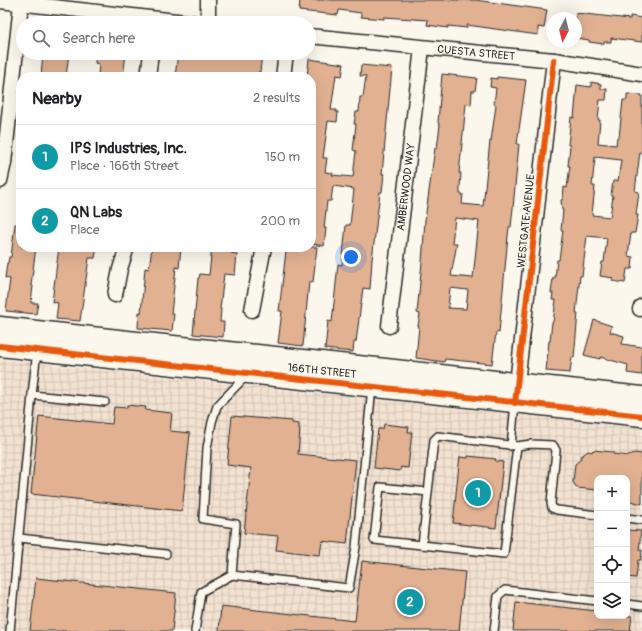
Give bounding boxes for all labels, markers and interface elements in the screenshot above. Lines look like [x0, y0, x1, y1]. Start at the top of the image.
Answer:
north arrow [546, 12, 582, 48]
search box [16, 16, 316, 60]
icon: search [30, 27, 52, 49]
text: Search here [62, 29, 135, 48]
street label: CUESTA STREET [437, 42, 516, 63]
text: Nearby [32, 88, 81, 109]
text: 2 results [253, 90, 300, 106]
text: IPS Industries, Inc. [70, 139, 187, 158]
street label: AMBERWOOD WAY [394, 142, 417, 232]
text: 1 [42, 149, 48, 165]
text: 150 m [265, 149, 300, 165]
text: Place · 166th Street [70, 158, 179, 174]
street label: WESTGATE AVENUE [515, 173, 537, 268]
text: QN Labs [70, 203, 122, 222]
text: 2 [41, 213, 49, 229]
text: 200 m [261, 213, 300, 229]
text: Place [70, 222, 99, 238]
your location [341, 247, 361, 267]
street label: 166TH STREET [287, 361, 357, 381]
map controls [594, 475, 630, 619]
button: + [594, 475, 630, 511]
pin: 1 [465, 478, 491, 508]
button: − [594, 511, 630, 547]
button: locate [594, 547, 630, 583]
button: layers [594, 583, 630, 619]
pin: 2 [397, 587, 423, 617]

